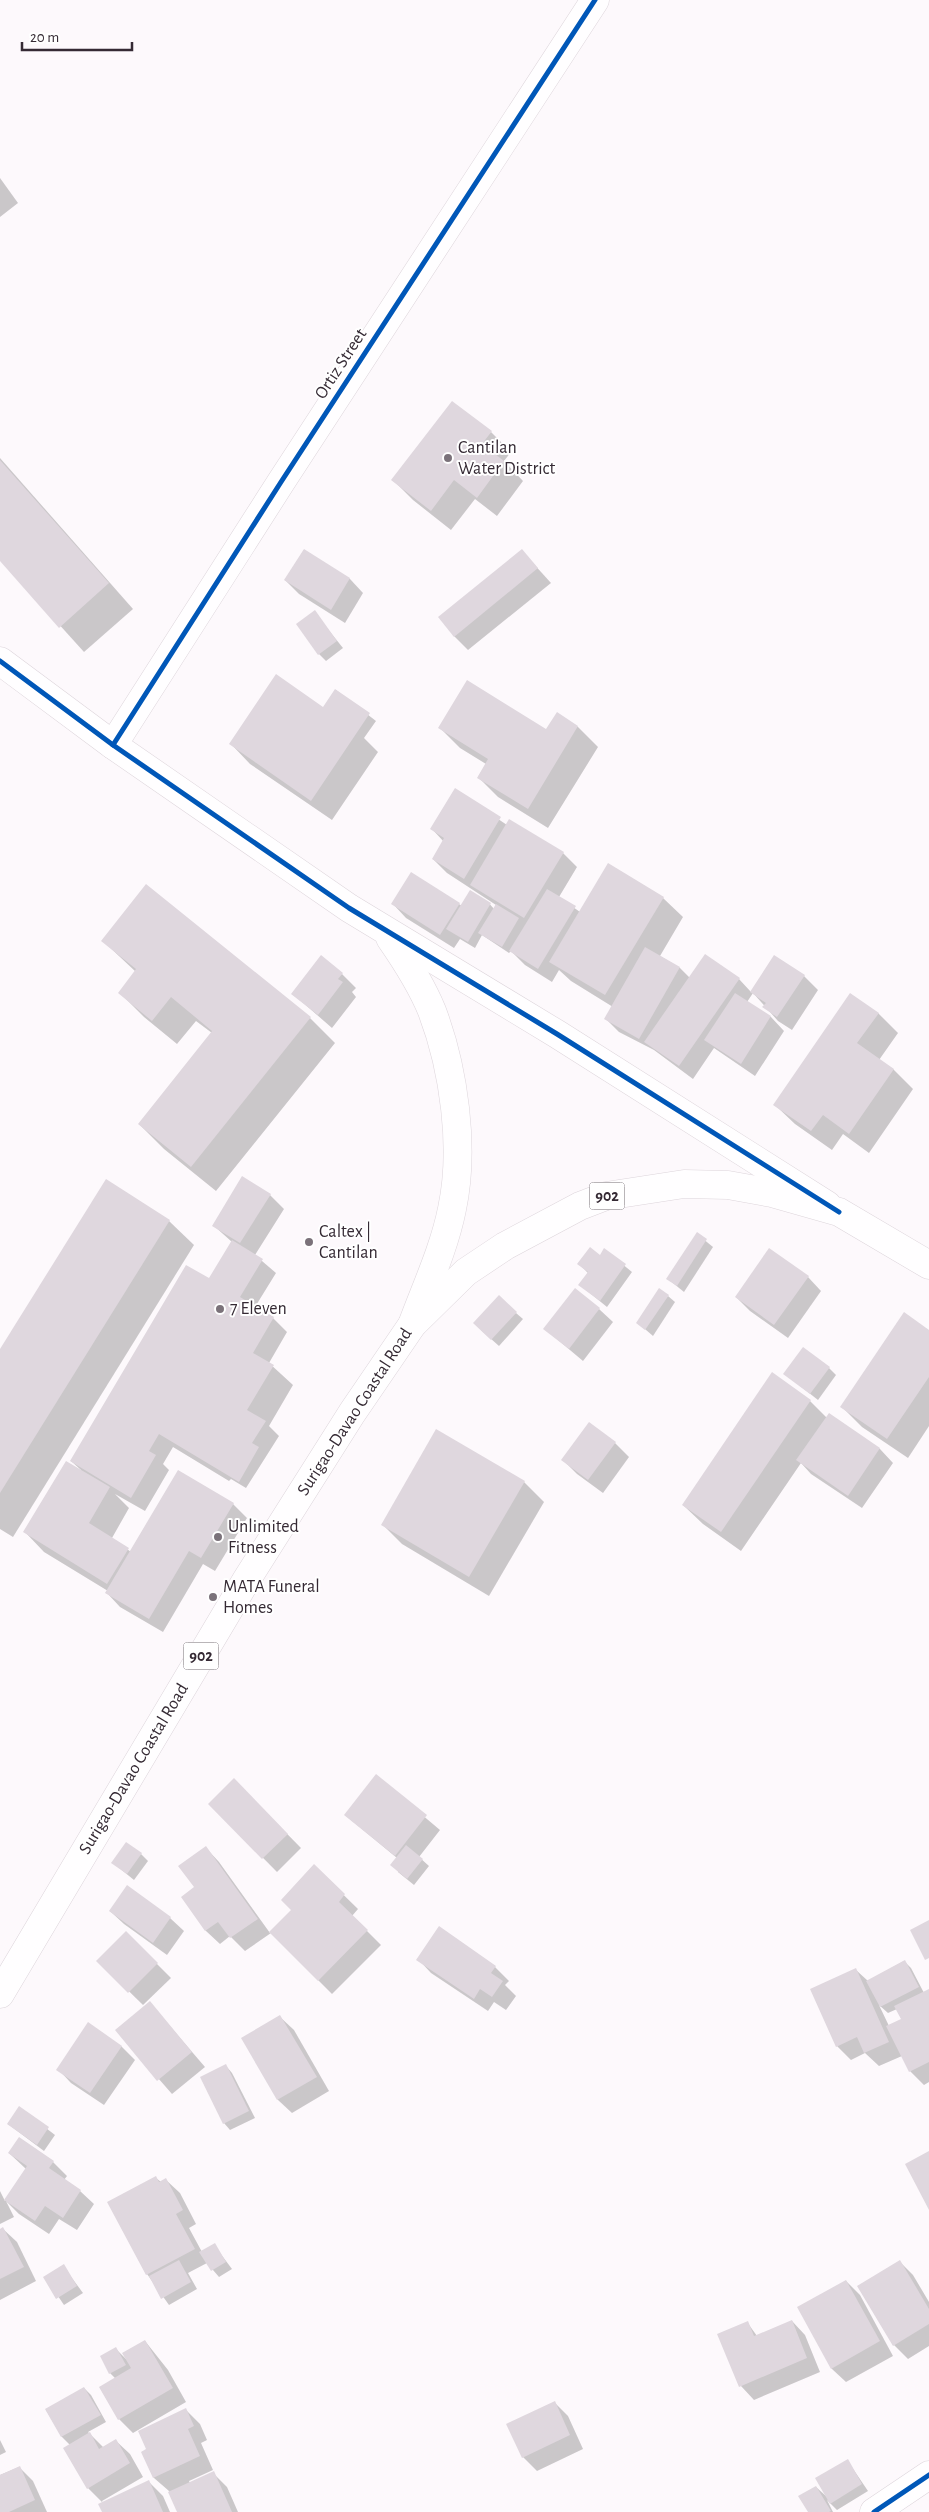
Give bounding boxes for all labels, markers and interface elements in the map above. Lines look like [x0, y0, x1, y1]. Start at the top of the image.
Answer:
scale bar [22, 20, 132, 52]
text: 20 m [30, 30, 59, 45]
street label: Ortiz Street [312, 325, 370, 402]
place label: Cantilan Water District [458, 439, 555, 478]
marker: Cantilan Water District [442, 452, 454, 464]
road number: 902 [590, 1182, 624, 1210]
place label: Caltex | Cantilan [319, 1221, 378, 1262]
marker: Caltex | Cantilan [303, 1236, 315, 1248]
place label: 7 Eleven [230, 1300, 287, 1318]
marker: 7 Eleven [214, 1303, 226, 1315]
street label: Surigao-Davao Coastal Road [294, 1325, 416, 1499]
place label: Unlimited Fitness [228, 1518, 299, 1557]
marker: Unlimited Fitness [212, 1531, 224, 1543]
place label: MATA Funeral Homes [223, 1578, 320, 1617]
marker: MATA Funeral Homes [207, 1591, 219, 1603]
road number: 902 [184, 1642, 218, 1670]
street label: Surigao-Davao Coastal Road [76, 1681, 192, 1857]

